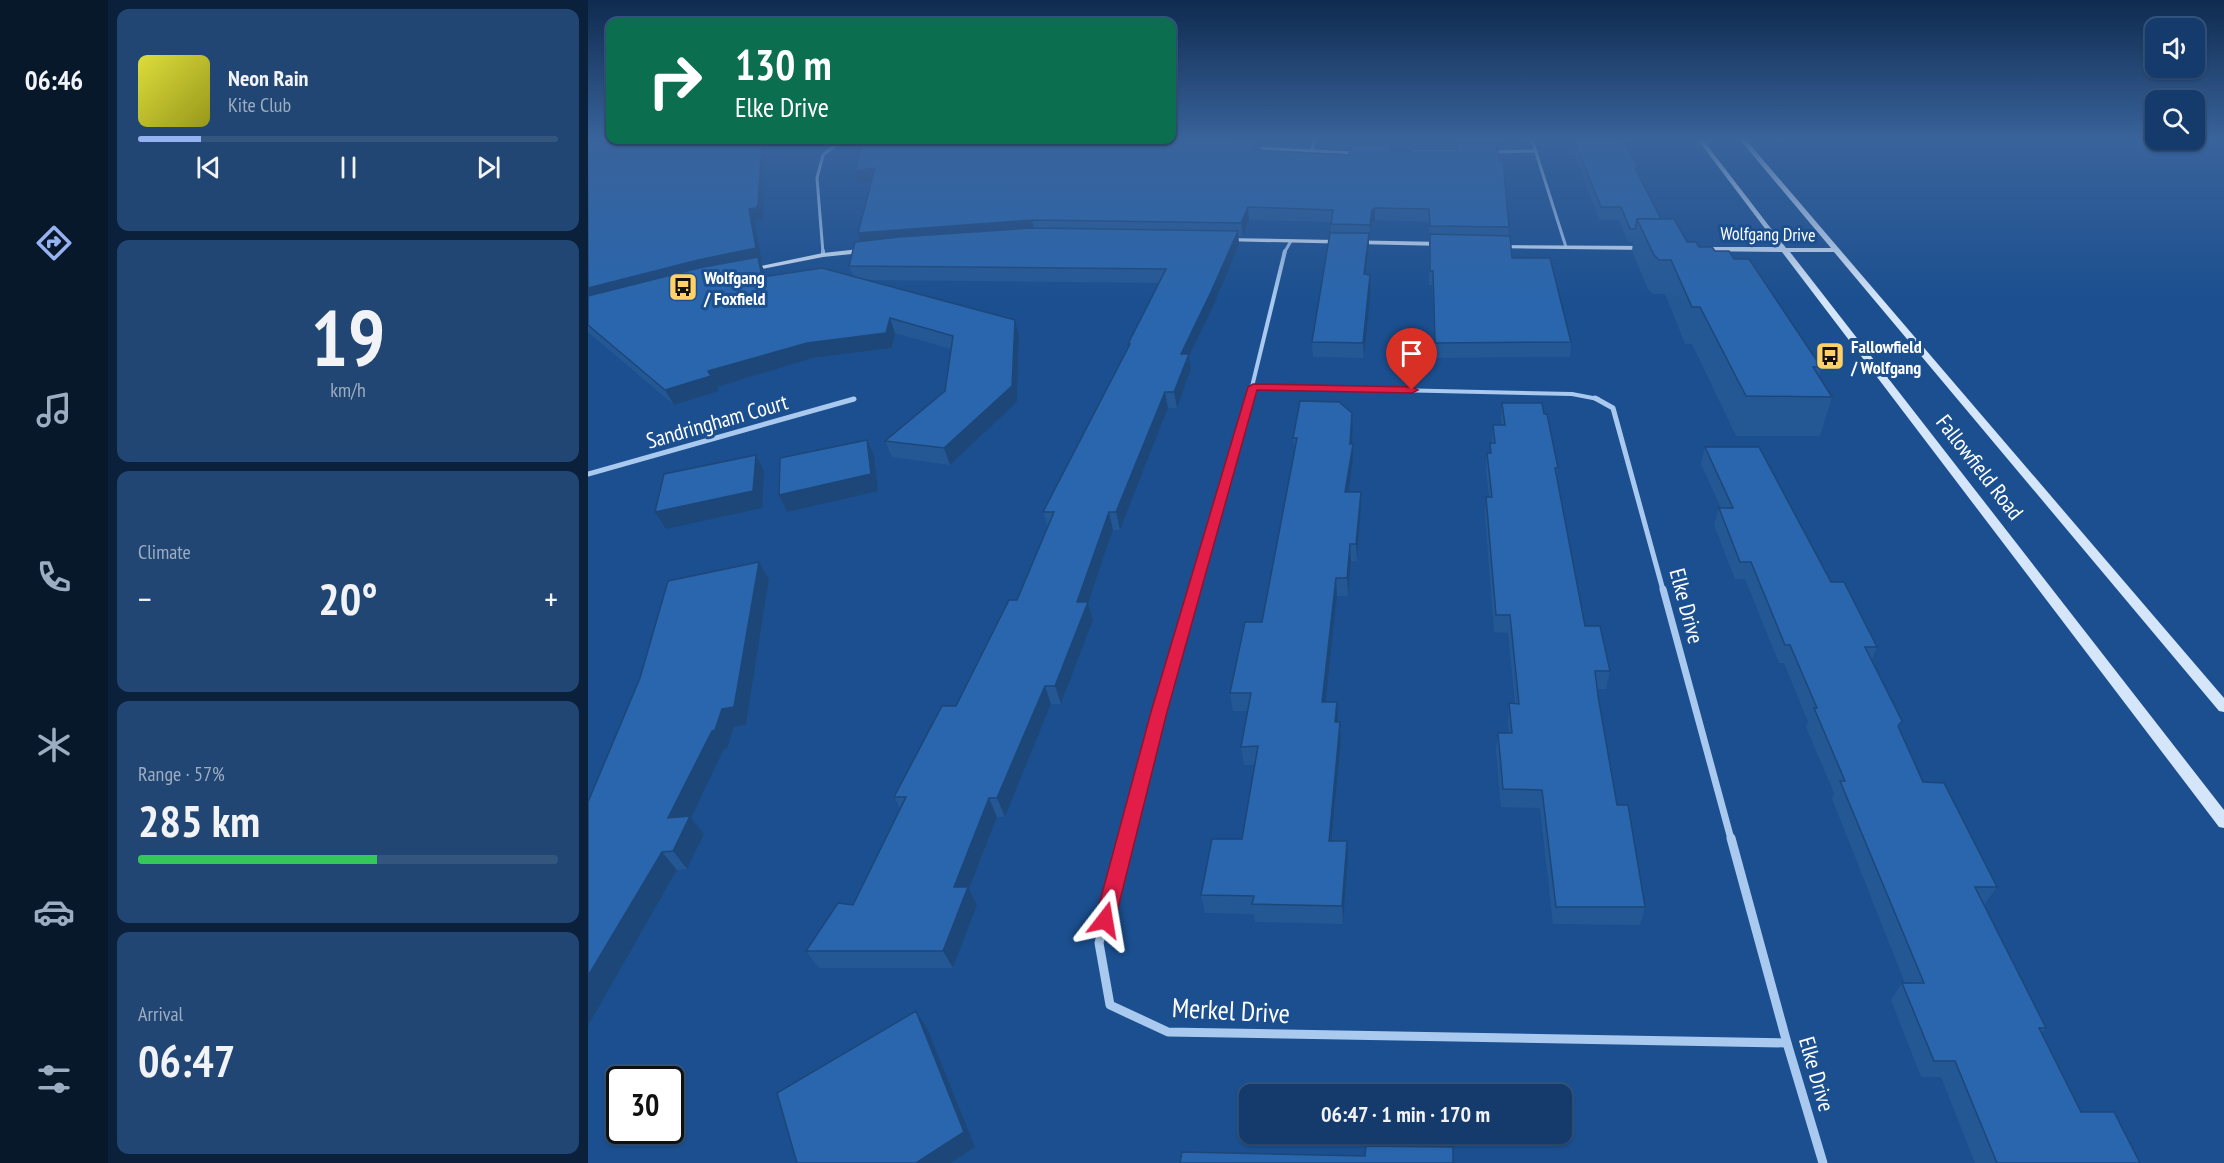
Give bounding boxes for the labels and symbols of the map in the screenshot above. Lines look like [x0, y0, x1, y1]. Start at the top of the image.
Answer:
street label: Wolfgang Drive [1720, 222, 1816, 246]
place label: Wolfgang / Foxfield [703, 266, 765, 310]
bus stop icon: Wolfgang / Foxfield [667, 271, 699, 303]
pin [1386, 328, 1437, 390]
place label: Fallowfield / Wolfgang [1850, 335, 1922, 379]
bus stop icon: Fallowfield / Wolfgang [1814, 340, 1846, 372]
street label: Sandringham Court [643, 387, 791, 455]
street label: Fallowfield Road [1930, 409, 2030, 525]
street label: Elke Drive [1664, 565, 1710, 647]
position arrow [1073, 888, 1137, 952]
street label: Merkel Drive [1171, 990, 1291, 1030]
street label: Elke Drive [1793, 1033, 1841, 1115]
speed limit sign: 30 [606, 1066, 684, 1144]

